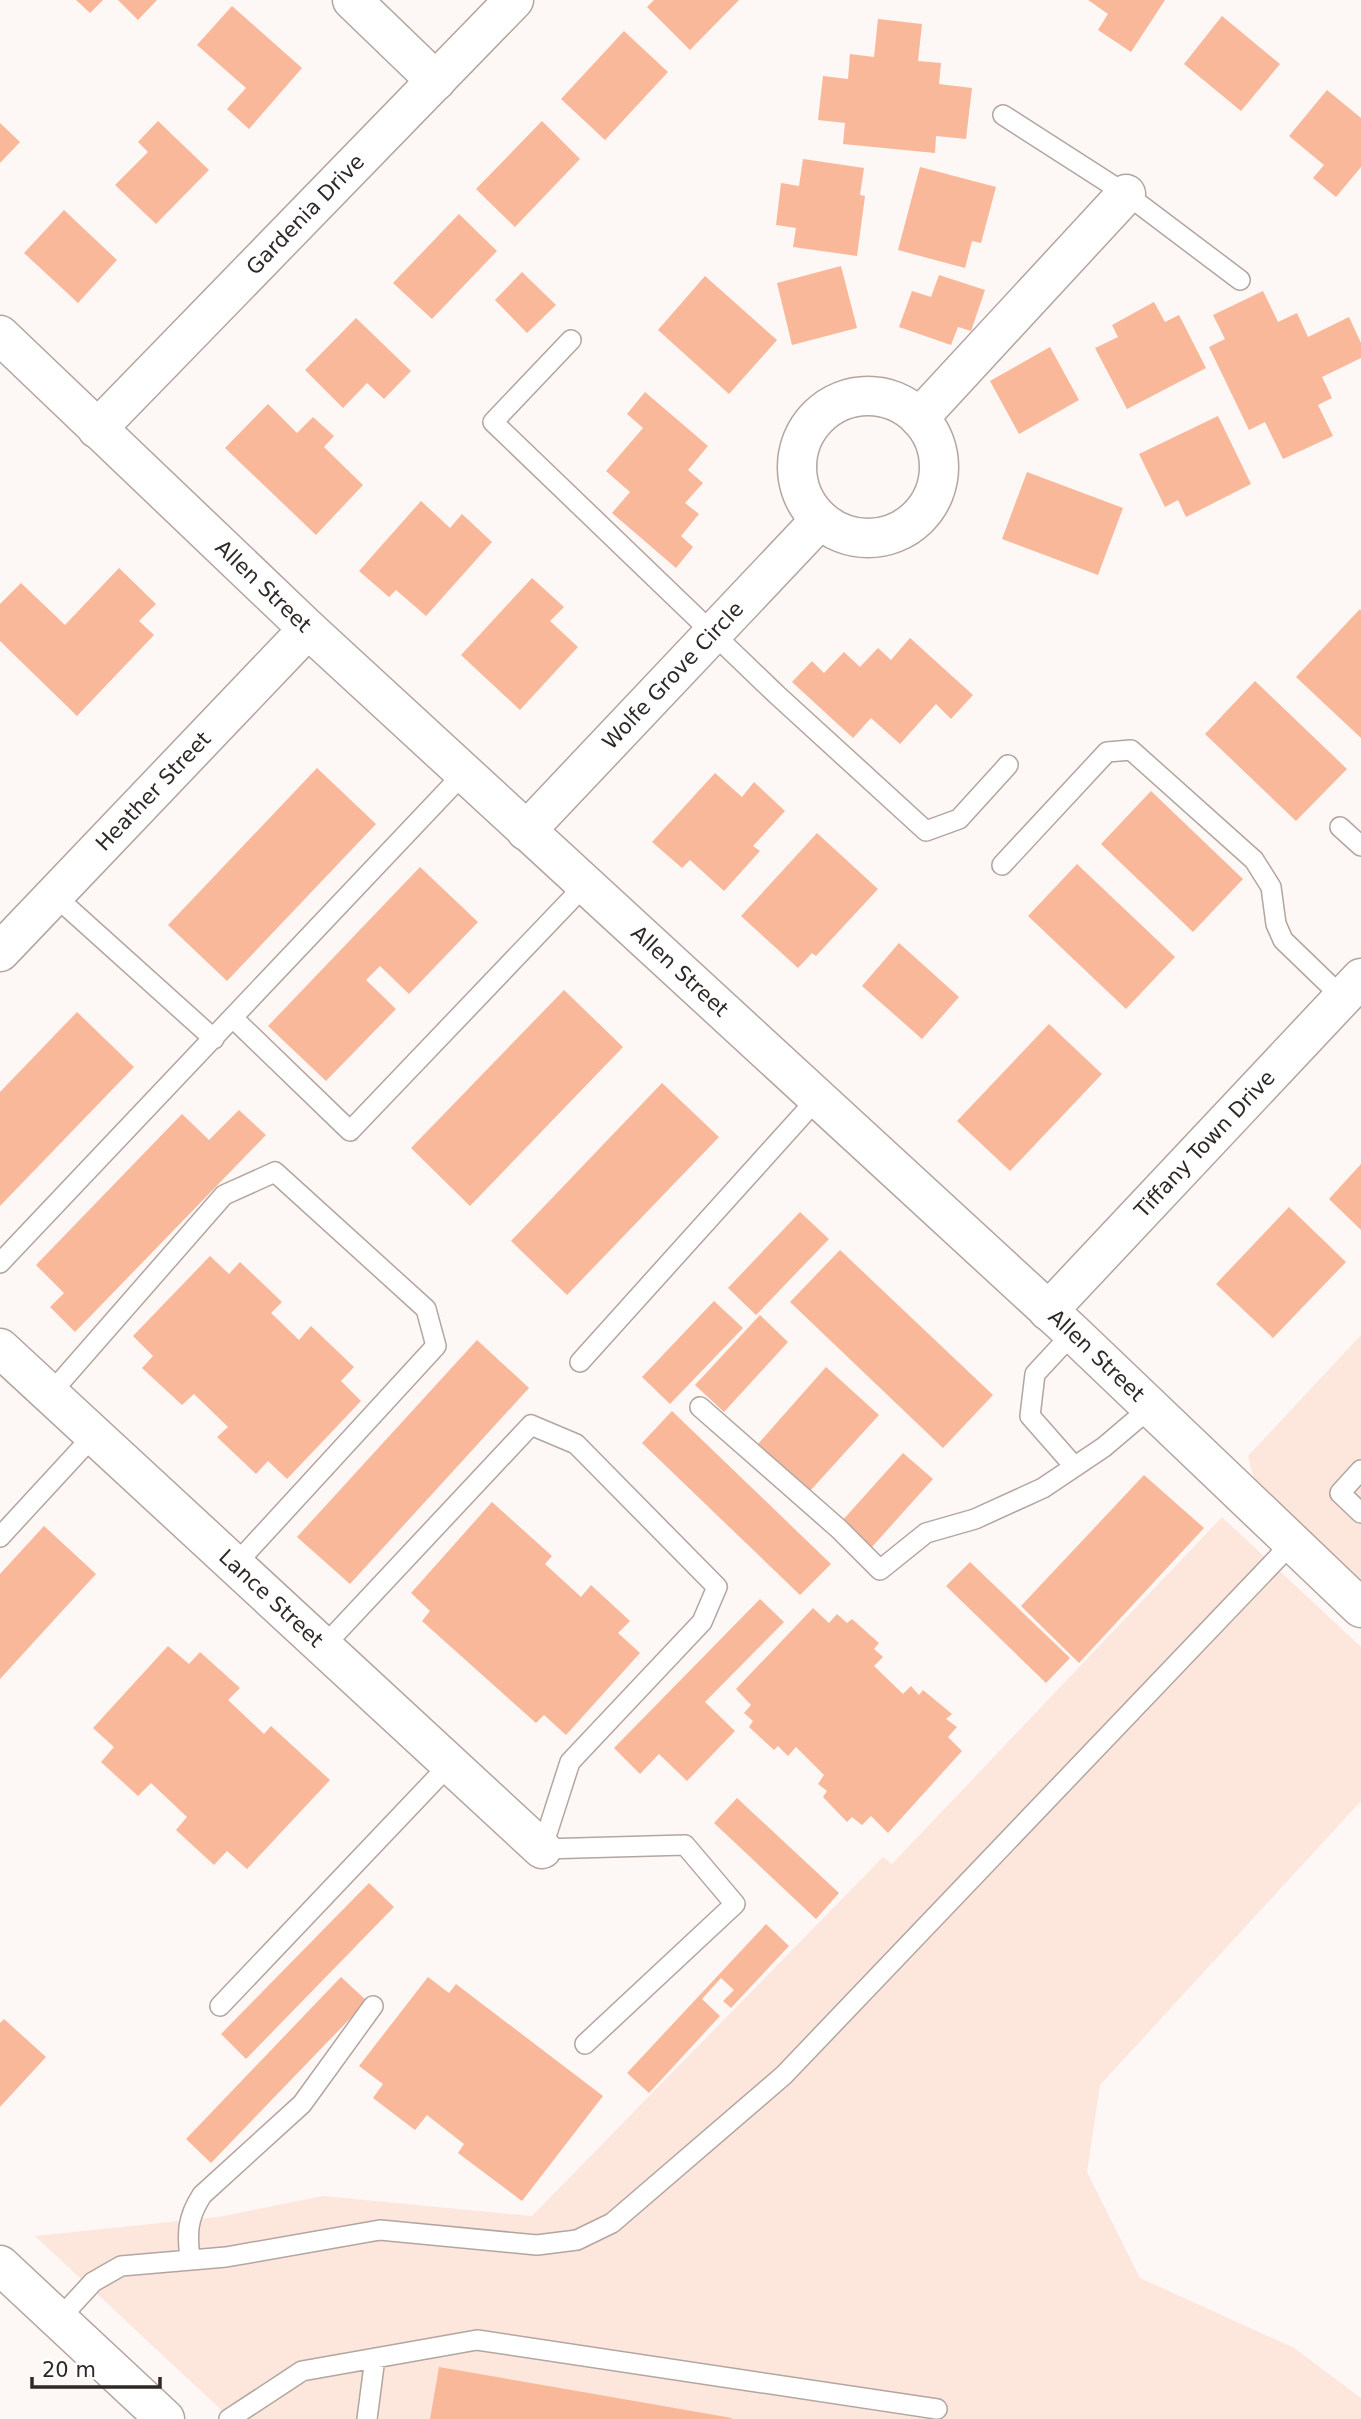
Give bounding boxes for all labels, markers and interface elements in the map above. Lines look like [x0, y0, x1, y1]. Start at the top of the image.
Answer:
street label: Gardenia Drive [242, 149, 369, 280]
street label: Allen Street [211, 535, 316, 637]
street label: Wolfe Grove Circle [598, 597, 748, 754]
street label: Heather Street [91, 727, 215, 856]
street label: Allen Street [626, 921, 733, 1022]
street label: Tiffany Town Drive [1129, 1066, 1280, 1223]
street label: Allen Street [1044, 1305, 1149, 1407]
street label: Lance Street [214, 1545, 328, 1652]
scale bar [32, 2346, 159, 2390]
text: 20 m [42, 2358, 96, 2382]

